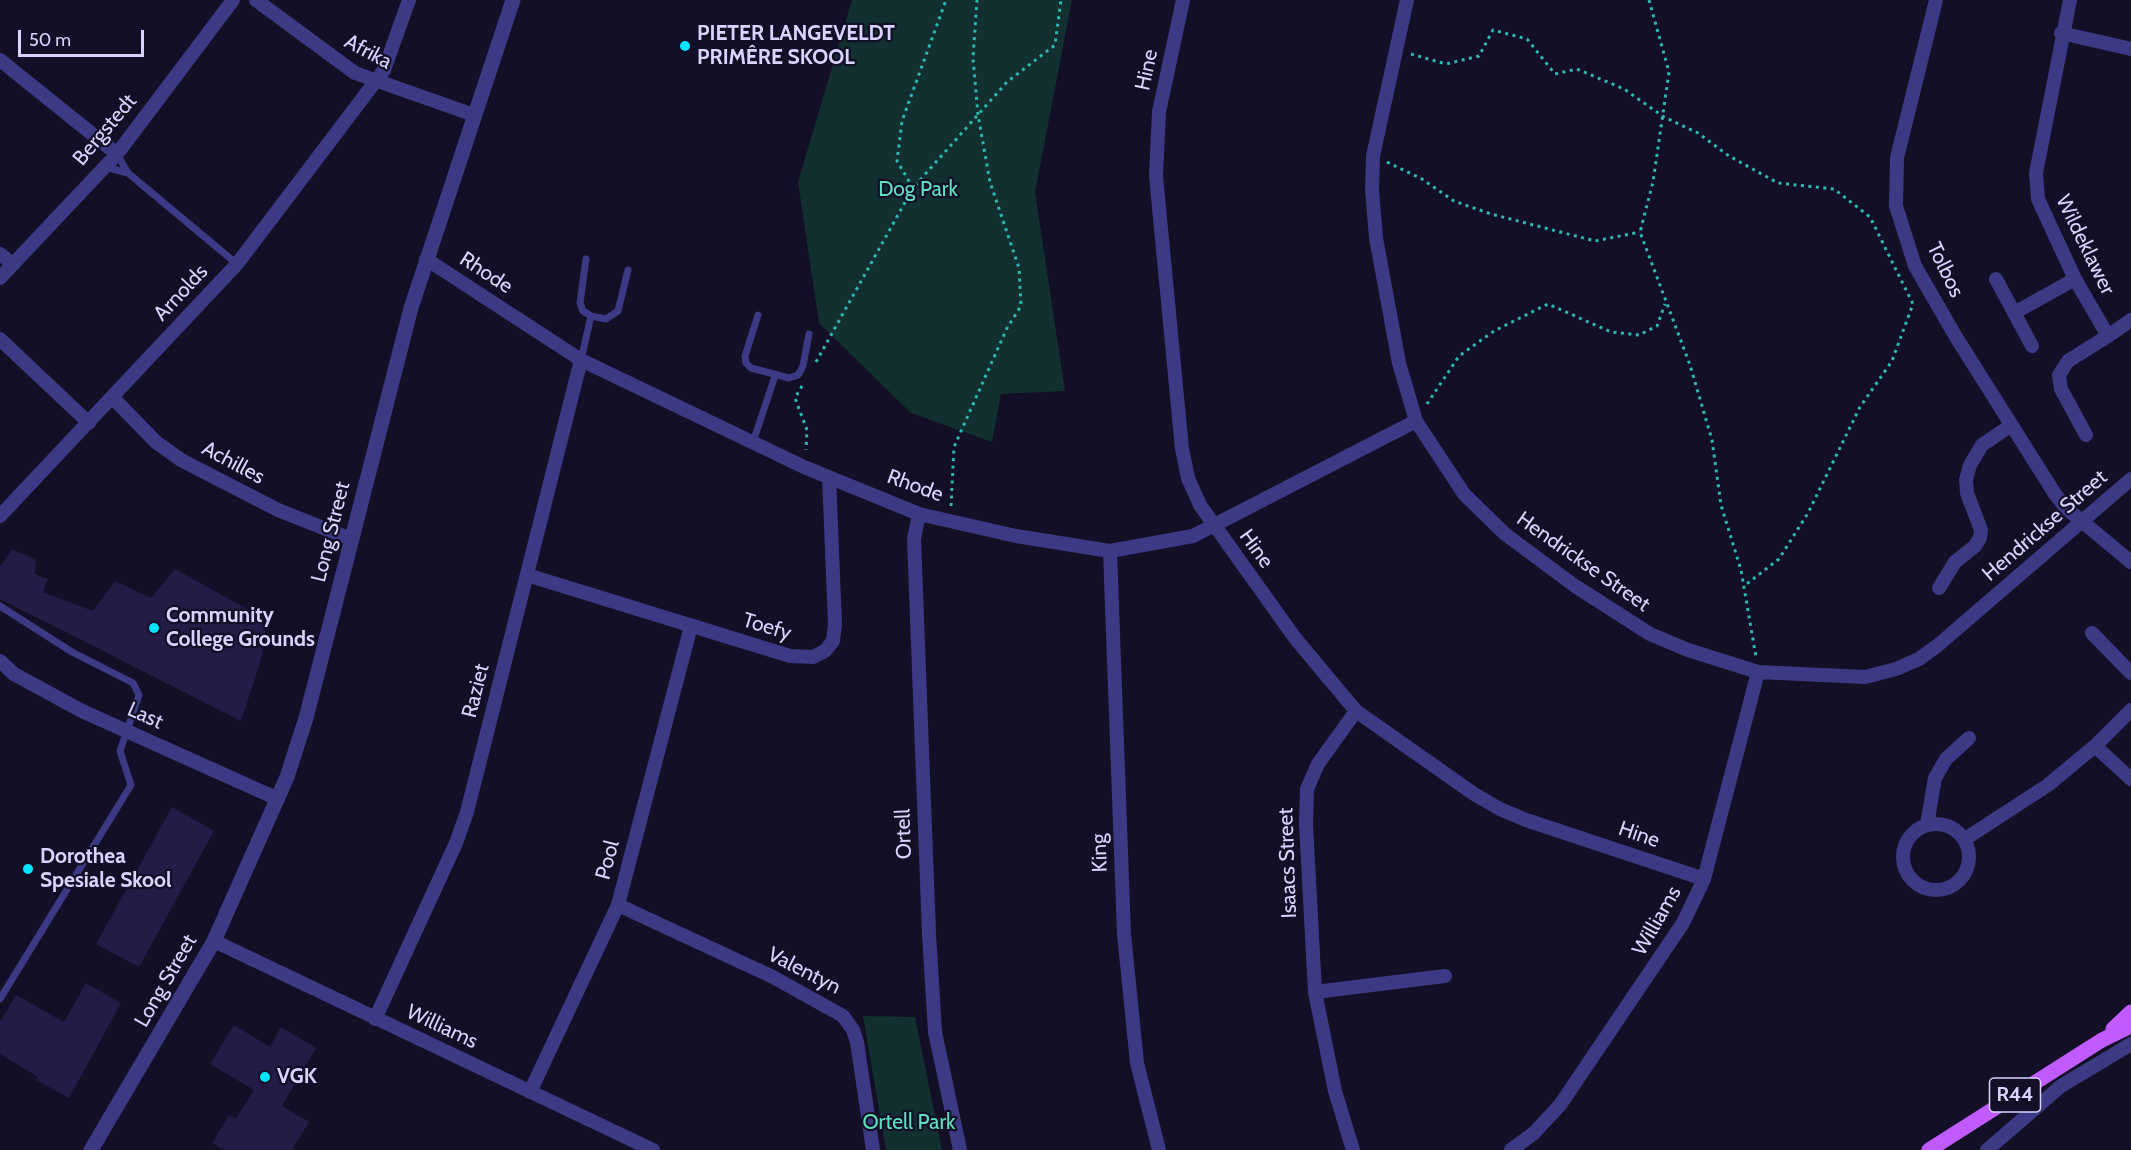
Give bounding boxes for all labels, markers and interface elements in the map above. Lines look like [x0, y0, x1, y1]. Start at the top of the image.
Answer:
scale bar [21, 18, 147, 56]
place label: PIETER LANGEVELDT PRIMÊRE SKOOL [697, 21, 895, 71]
text: 50 m [29, 29, 71, 51]
street label: Afrika [340, 29, 396, 75]
marker: PIETER LANGEVELDT PRIMÊRE SKOOL [678, 39, 692, 53]
street label: Hine [1130, 47, 1164, 93]
street label: Bergstedt [68, 89, 142, 171]
park label: Dog Park [878, 177, 958, 203]
street label: Wildeklawer [2050, 191, 2120, 299]
street label: Tolbos [1921, 238, 1969, 302]
street label: Rhode [455, 247, 517, 299]
street label: Arnolds [149, 260, 213, 326]
street label: Achilles [197, 436, 269, 490]
street label: Rhode [883, 464, 947, 508]
street label: Hendrickse Street [1978, 465, 2112, 587]
street label: Long Street [306, 479, 356, 585]
street label: Hendrickse Street [1512, 507, 1654, 617]
street label: Hine [1234, 525, 1278, 573]
place label: Community College Grounds [166, 603, 315, 653]
street label: Toefy [740, 608, 794, 646]
marker: Community College Grounds [147, 621, 161, 635]
street label: Raziet [457, 661, 495, 721]
street label: Last [123, 697, 167, 735]
street label: Isaacs Street [1273, 807, 1303, 919]
street label: Ortell [891, 808, 917, 860]
street label: Hine [1615, 816, 1663, 854]
street label: King [1087, 833, 1113, 873]
street label: Pool [591, 838, 625, 882]
place label: Dorothea Spesiale Skool [40, 844, 171, 894]
marker: Dorothea Spesiale Skool [21, 862, 35, 876]
street label: Williams [1627, 882, 1687, 960]
street label: Long Street [129, 930, 203, 1032]
street label: Valentyn [763, 942, 845, 1000]
street label: Williams [402, 1000, 482, 1054]
place label: VGK [277, 1064, 317, 1090]
marker: VGK [258, 1070, 272, 1084]
road number: R44 [1990, 1078, 2040, 1112]
park label: Ortell Park [863, 1110, 955, 1136]

